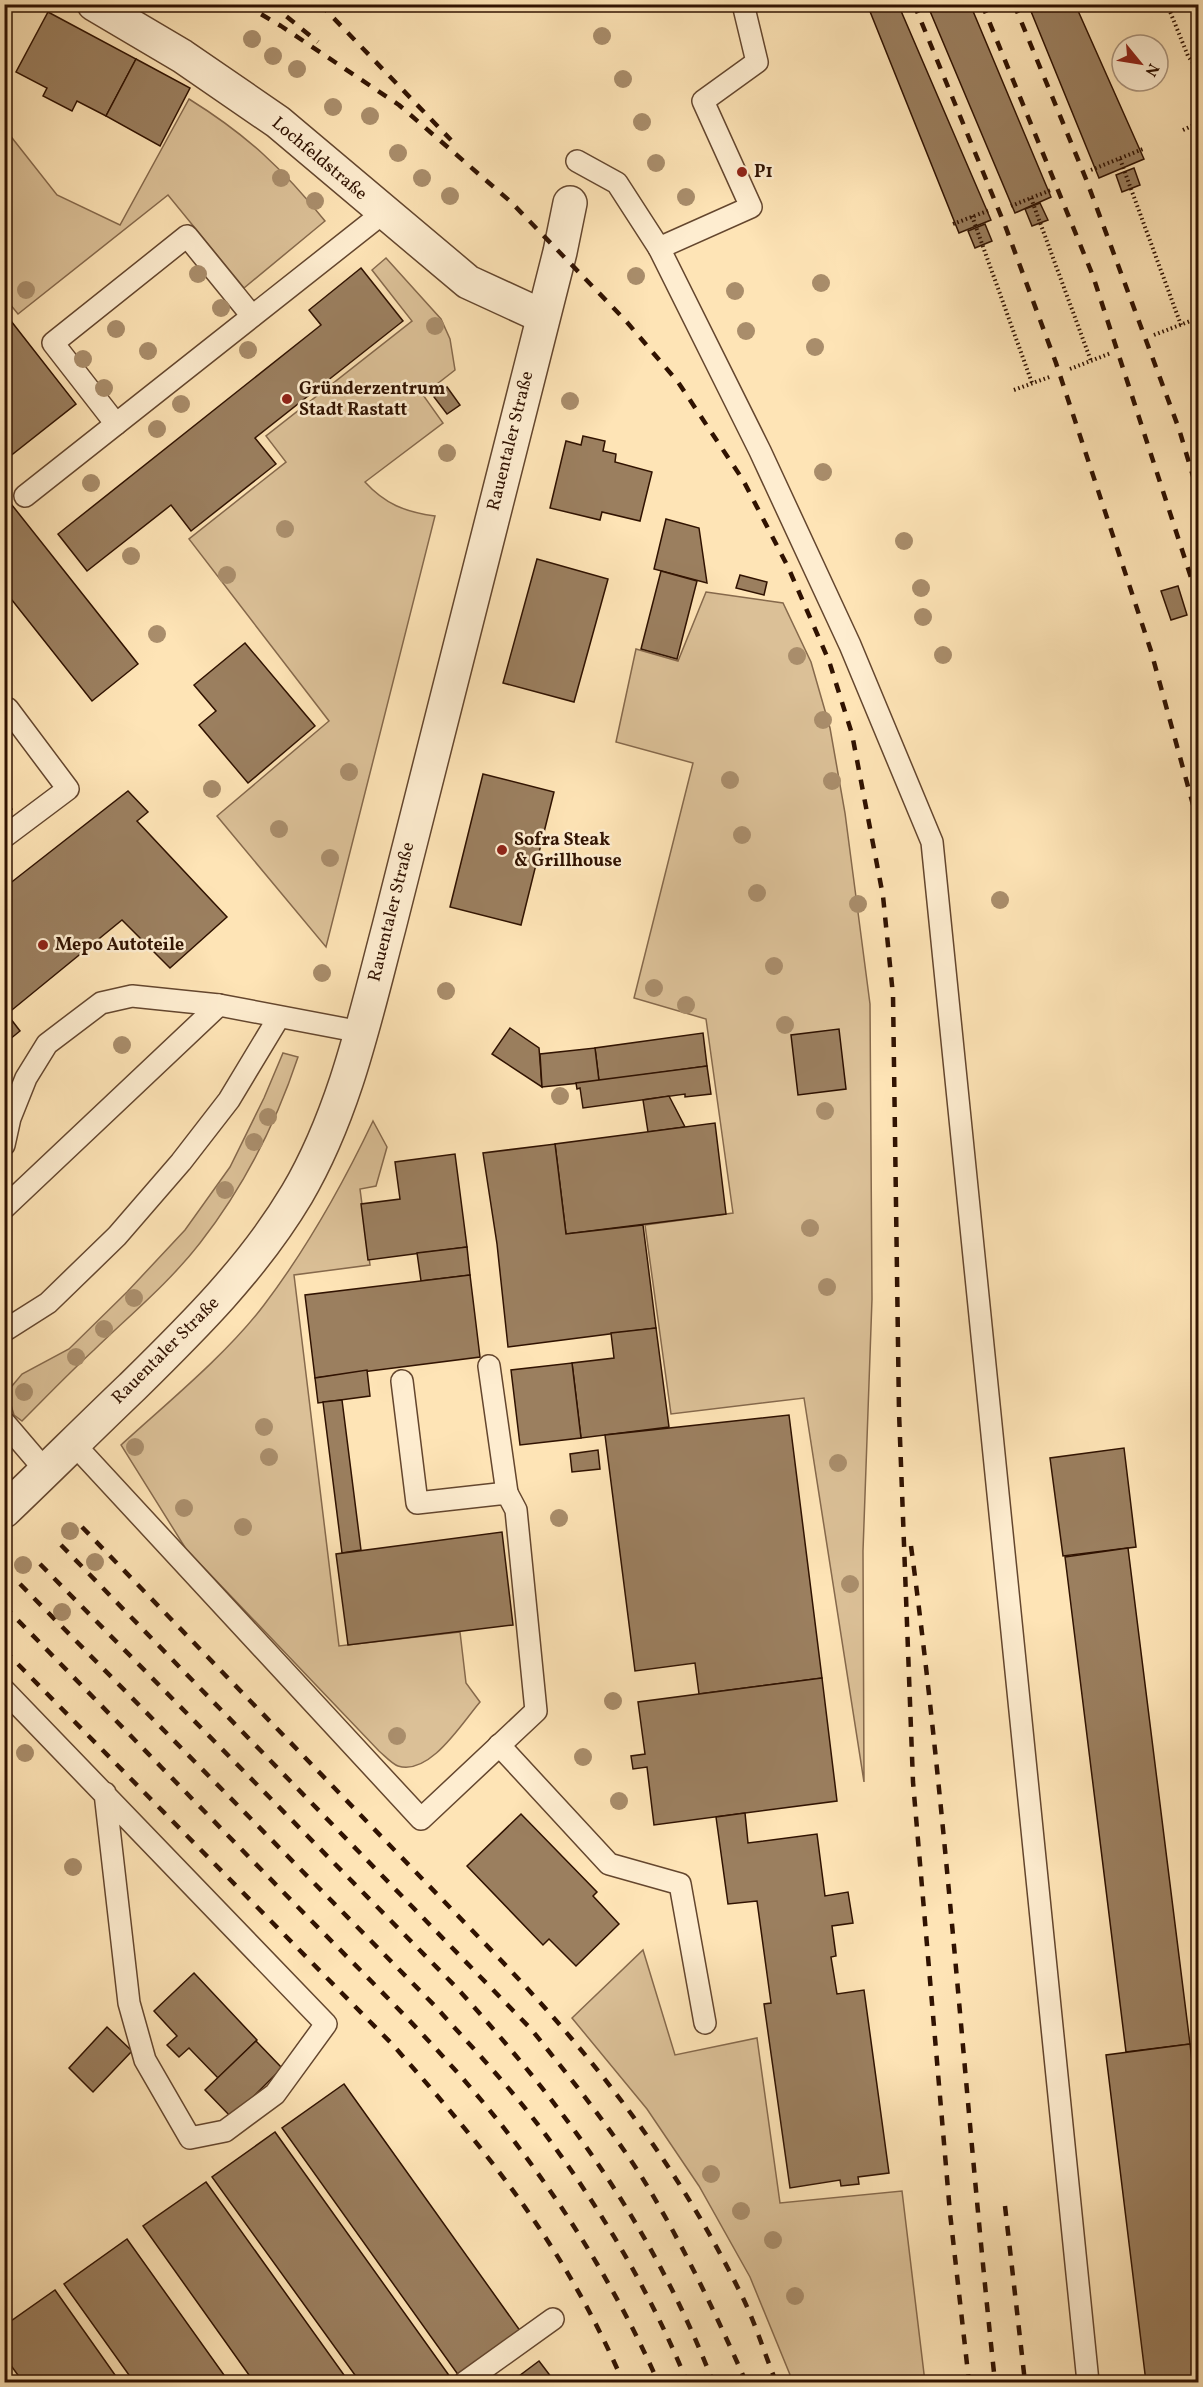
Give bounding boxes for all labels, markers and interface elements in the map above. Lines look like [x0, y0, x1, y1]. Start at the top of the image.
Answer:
north arrow [1110, 33, 1170, 93]
text: N [1139, 59, 1164, 80]
street label: Lochfeldstraße [266, 111, 372, 207]
place label: P1 [754, 160, 773, 185]
marker: P1 [735, 165, 749, 179]
street label: Rauentaler Straße [482, 369, 540, 513]
place label: Gründerzentrum Stadt Rastatt [299, 377, 445, 423]
marker: Gründerzentrum Stadt Rastatt [280, 392, 294, 406]
place label: Sofra Steak & Grillhouse [514, 828, 622, 874]
street label: Rauentaler Straße [363, 840, 421, 984]
marker: Sofra Steak & Grillhouse [495, 843, 509, 857]
place label: Mepo Autoteile [55, 933, 184, 958]
marker: Mepo Autoteile [36, 938, 50, 952]
street label: Rauentaler Straße [107, 1292, 225, 1410]

